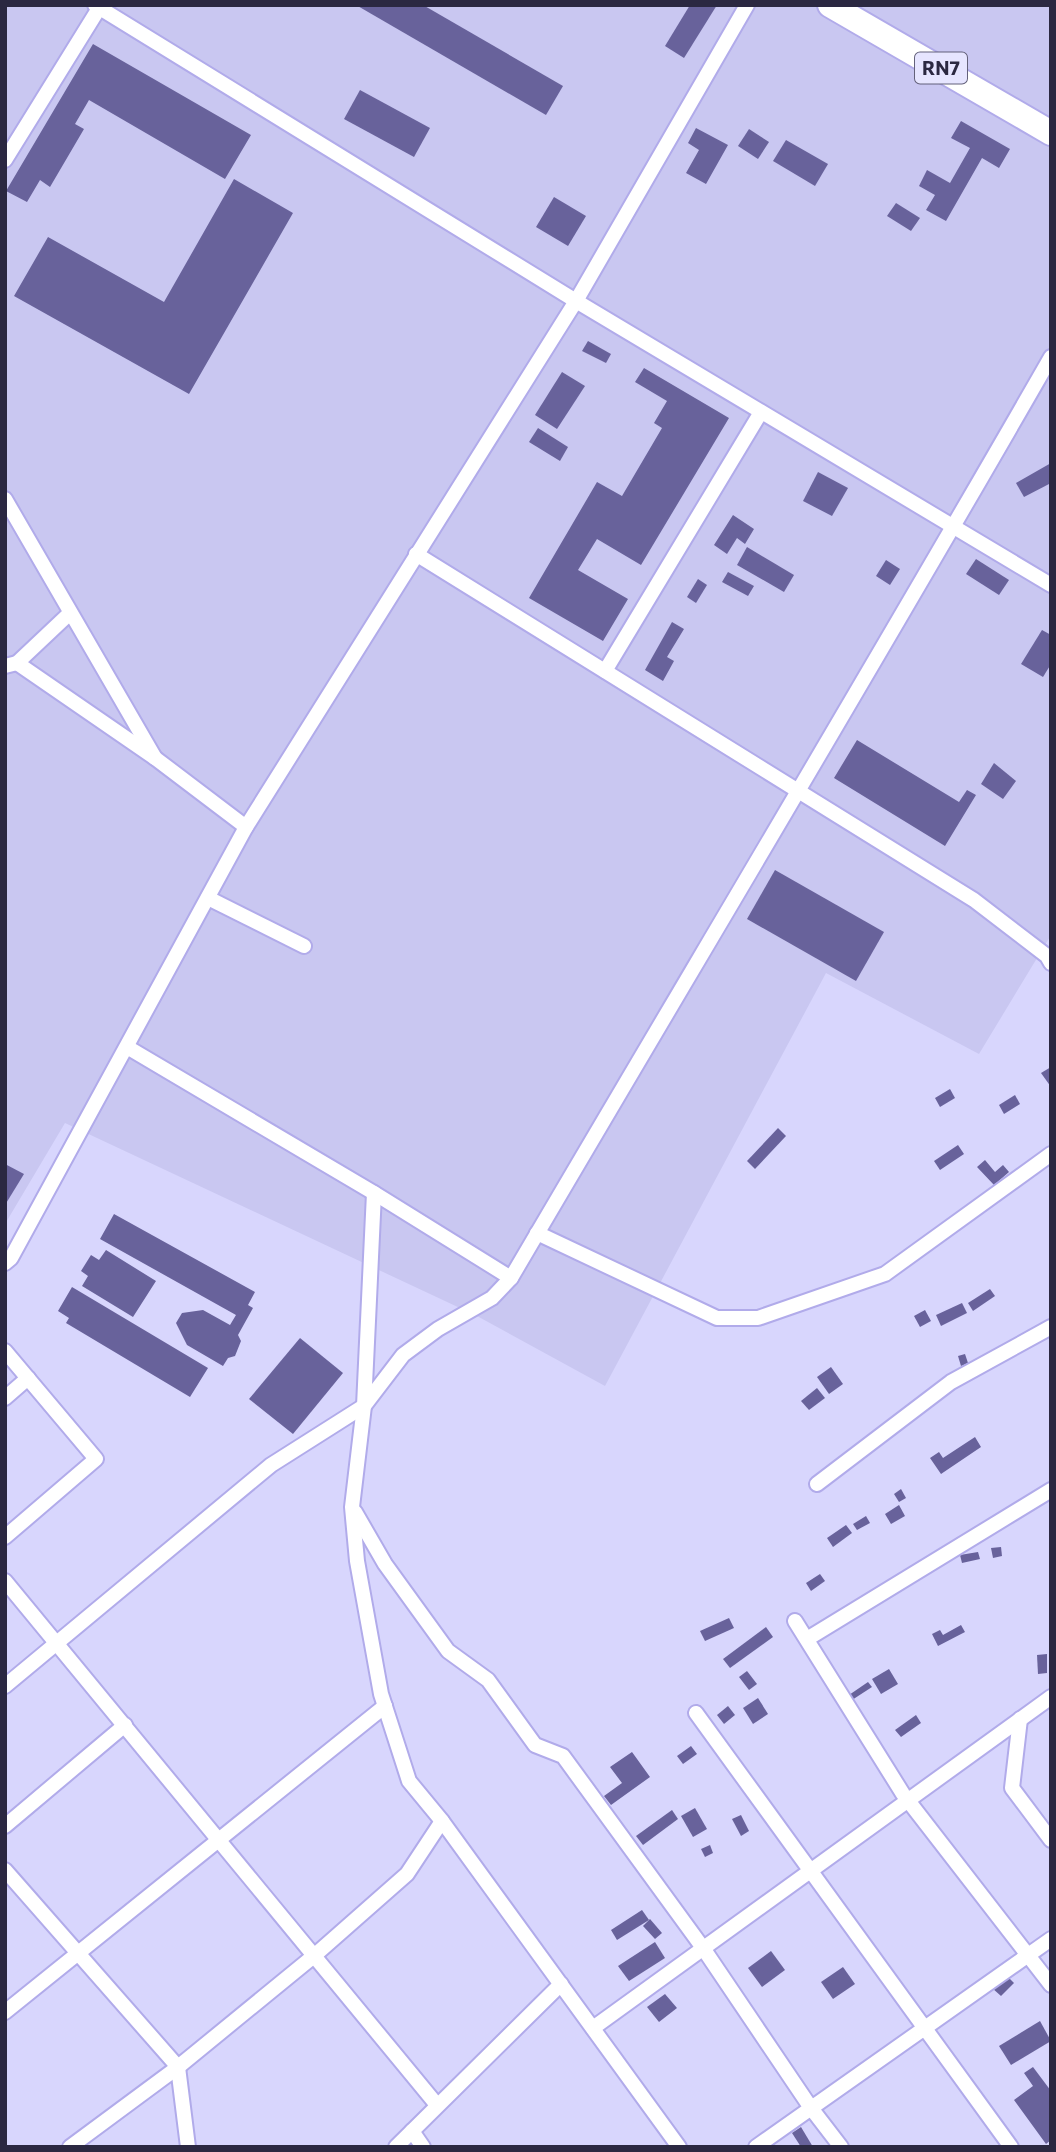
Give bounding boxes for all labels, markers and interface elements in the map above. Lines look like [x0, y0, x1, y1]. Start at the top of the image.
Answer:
road number: RN7 [915, 52, 967, 83]

